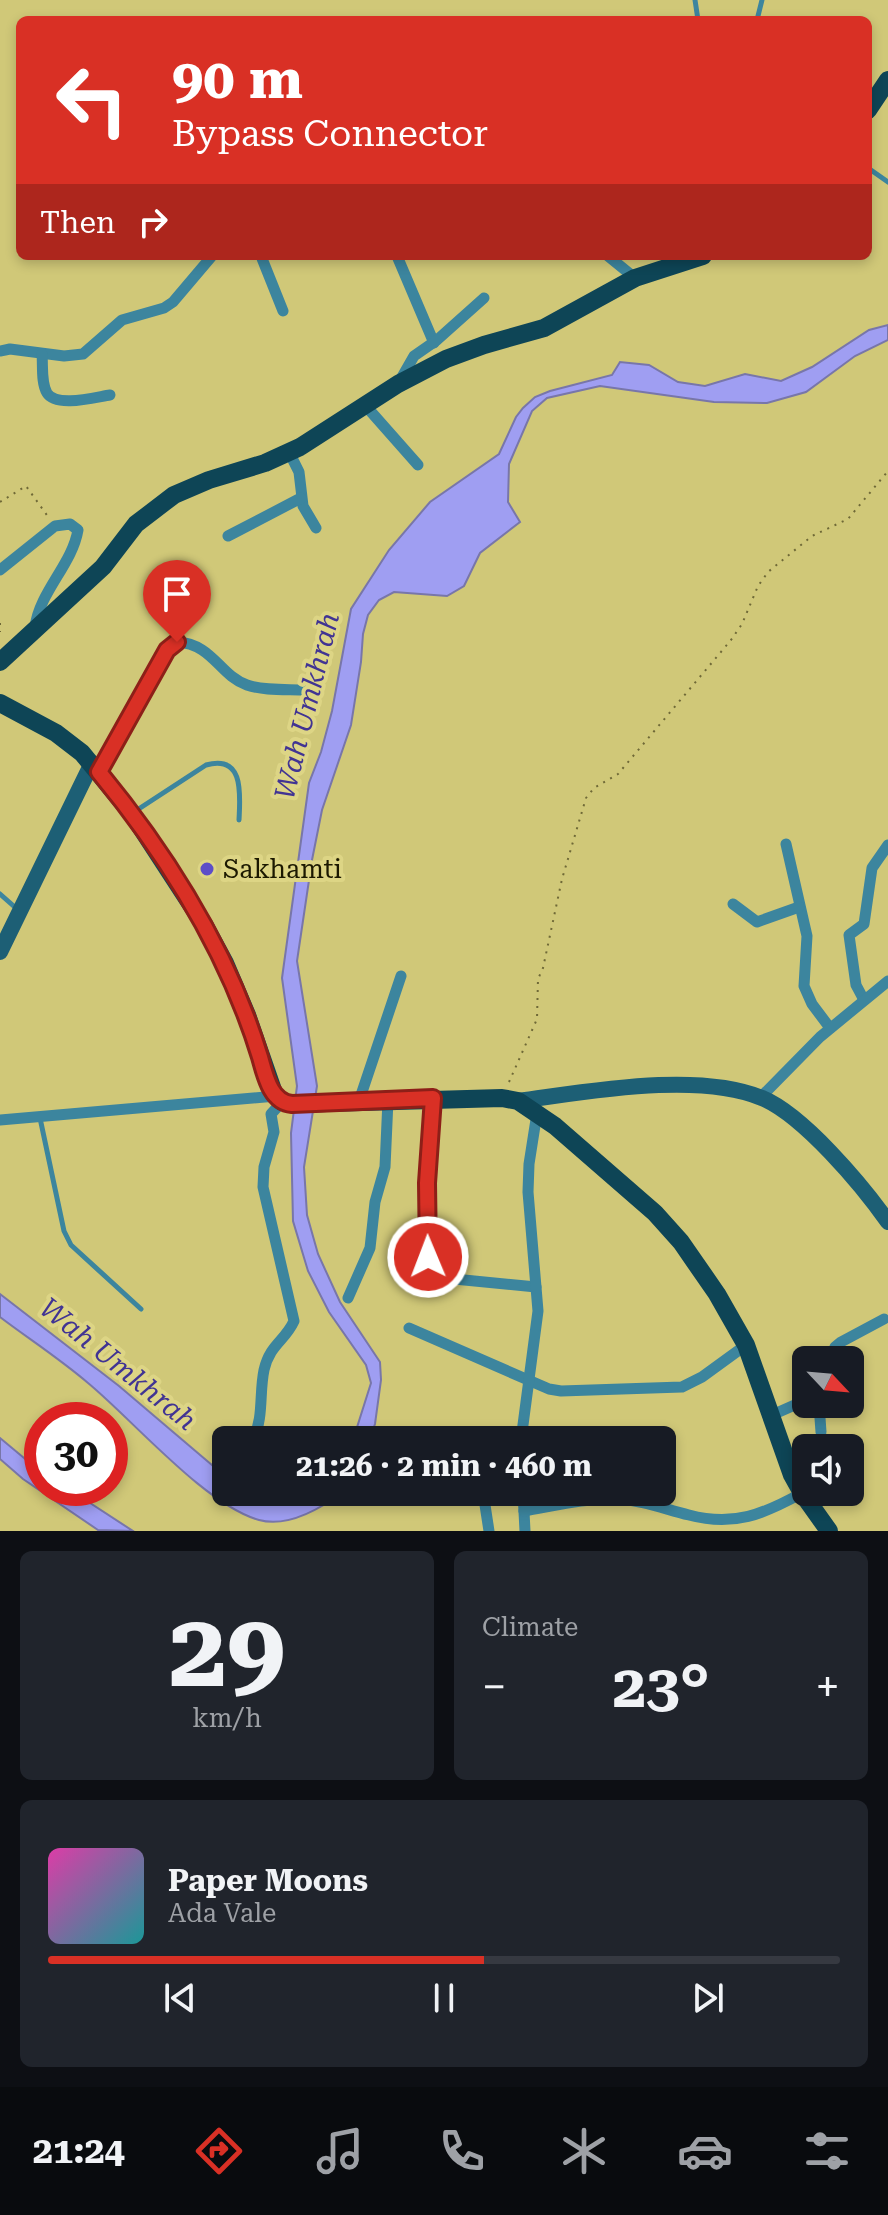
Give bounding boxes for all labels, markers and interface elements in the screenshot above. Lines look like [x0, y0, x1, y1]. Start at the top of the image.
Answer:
text: 90 m [172, 46, 303, 112]
icon: left [40, 48, 144, 152]
text: Bypass Connector [172, 113, 488, 155]
icon: right [131, 200, 175, 244]
text: Then [40, 205, 115, 240]
pin [143, 560, 211, 642]
icon: arrive [155, 572, 199, 616]
water label: Wah Umkhrah [268, 609, 346, 803]
place label: Sakhamti [223, 854, 342, 884]
marker: Sakhamti [198, 860, 216, 878]
position arrow [386, 1215, 470, 1299]
water label: Wah Umkhrah [33, 1291, 203, 1437]
north arrow [792, 1346, 864, 1418]
map controls [792, 1346, 864, 1506]
speed limit sign: 30 [24, 1402, 128, 1506]
button: sound [792, 1434, 864, 1506]
text: 21:26 · 2 min · 460 m [296, 1448, 592, 1483]
text: 29 [169, 1590, 285, 1711]
text: Climate [482, 1612, 578, 1642]
text: 23° [612, 1651, 710, 1722]
text: − [482, 1661, 507, 1713]
text: + [815, 1661, 840, 1713]
text: km/h [192, 1703, 262, 1733]
text: Paper Moons [168, 1863, 368, 1898]
text: Ada Vale [168, 1898, 276, 1928]
icon: previous [158, 1976, 202, 2020]
icon: pause [422, 1976, 466, 2020]
icon: next [686, 1976, 730, 2020]
icon: directions [191, 2123, 247, 2179]
icon: music [312, 2123, 368, 2179]
icon: phone [434, 2123, 490, 2179]
icon: climate [556, 2123, 612, 2179]
icon: car [677, 2123, 733, 2179]
icon: filters [799, 2123, 855, 2179]
text: 21:24 [33, 2130, 125, 2172]

